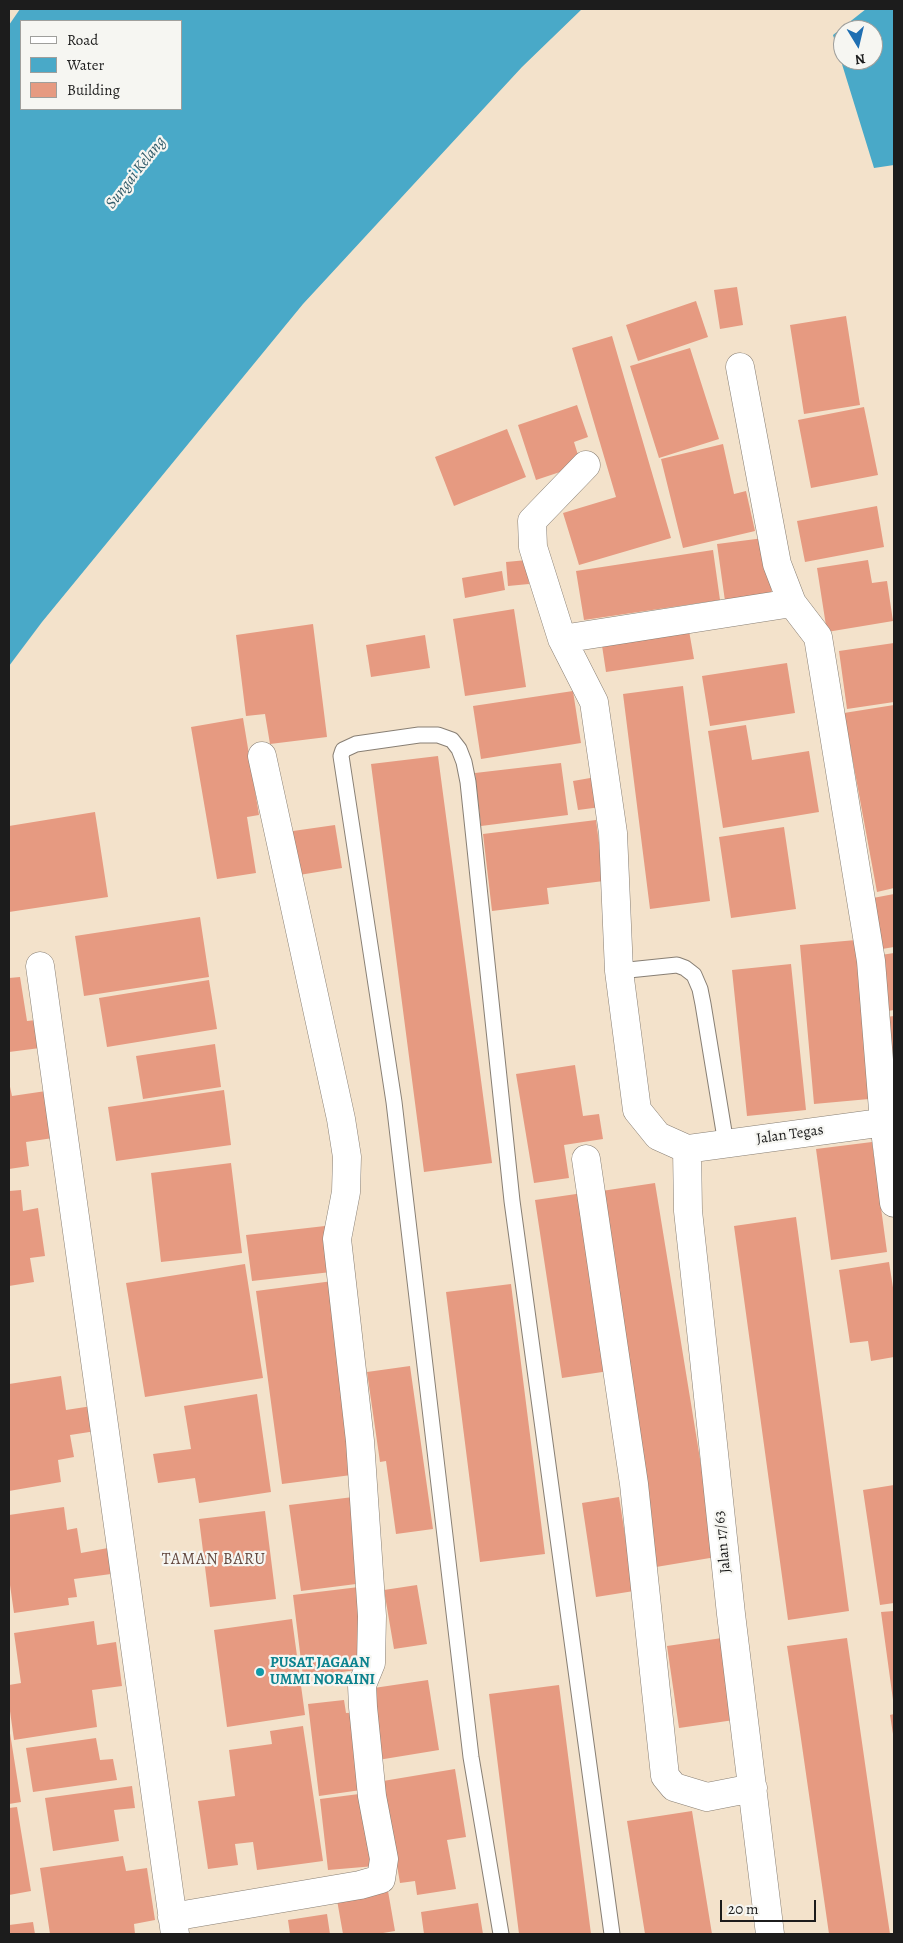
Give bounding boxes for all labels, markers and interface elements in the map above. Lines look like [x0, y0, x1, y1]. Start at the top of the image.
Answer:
legend [20, 20, 182, 110]
north arrow [833, 20, 883, 70]
text: Road [67, 30, 98, 50]
text: N [854, 49, 867, 70]
text: Water [67, 55, 104, 75]
text: Building [67, 80, 120, 100]
water label: Sungai Kelang [102, 133, 170, 213]
street label: Jalan Tegas [755, 1121, 825, 1149]
street label: Jalan 17/63 [711, 1510, 735, 1574]
district label: TAMAN BARU [161, 1550, 267, 1570]
place label: PUSAT JAGAAN UMMI NORAINI [270, 1654, 375, 1689]
marker: PUSAT JAGAAN UMMI NORAINI [254, 1666, 266, 1678]
scale bar [723, 1890, 819, 1922]
text: 20 m [728, 1899, 759, 1919]

